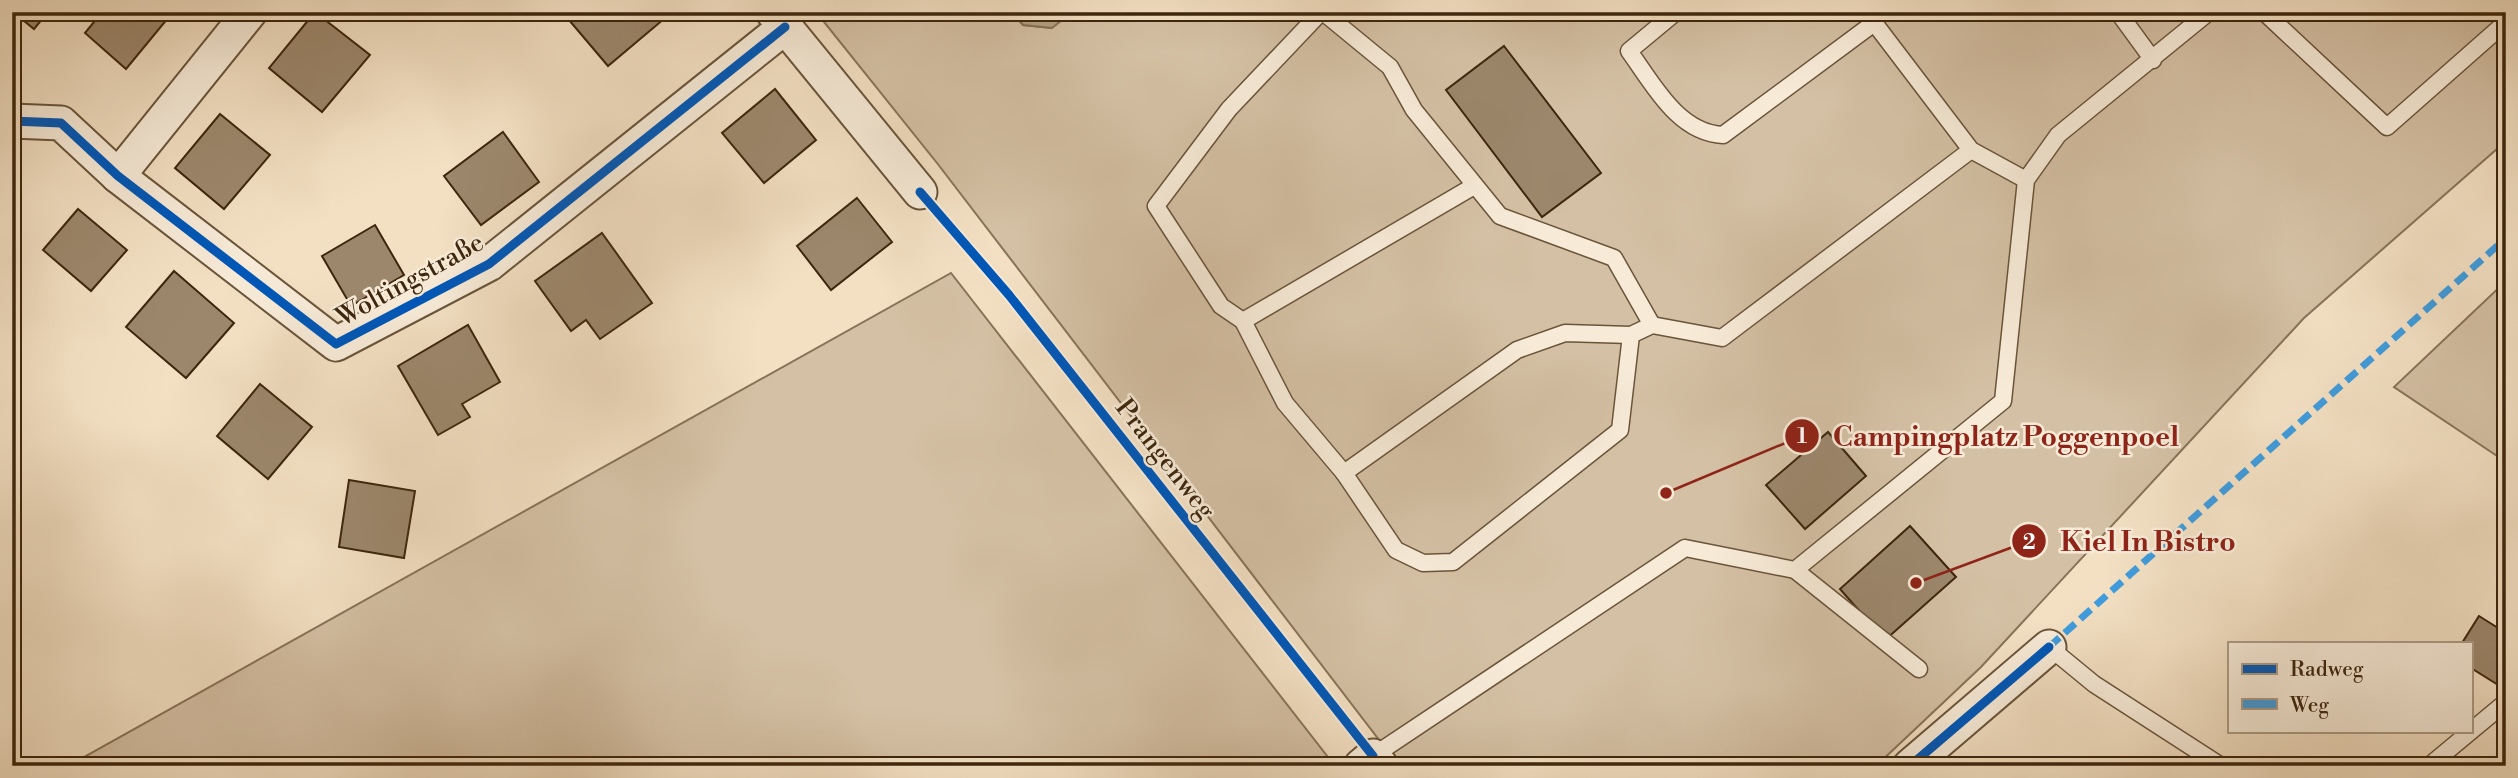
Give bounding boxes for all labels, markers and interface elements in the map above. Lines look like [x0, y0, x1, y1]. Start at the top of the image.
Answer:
street label: Woltingstraße [330, 226, 489, 334]
street label: Prangenweg [1108, 393, 1222, 526]
callout: Campingplatz Poggenpoel [1784, 412, 2194, 461]
text: Campingplatz Poggenpoel [1833, 420, 2179, 455]
text: 1 [1797, 424, 1807, 450]
callout: Kiel In Bistro [2011, 517, 2250, 566]
text: Kiel In Bistro [2060, 525, 2236, 560]
text: 2 [2022, 530, 2036, 556]
legend [2228, 642, 2472, 732]
text: Radweg [2290, 657, 2364, 683]
text: Weg [2289, 693, 2329, 719]

